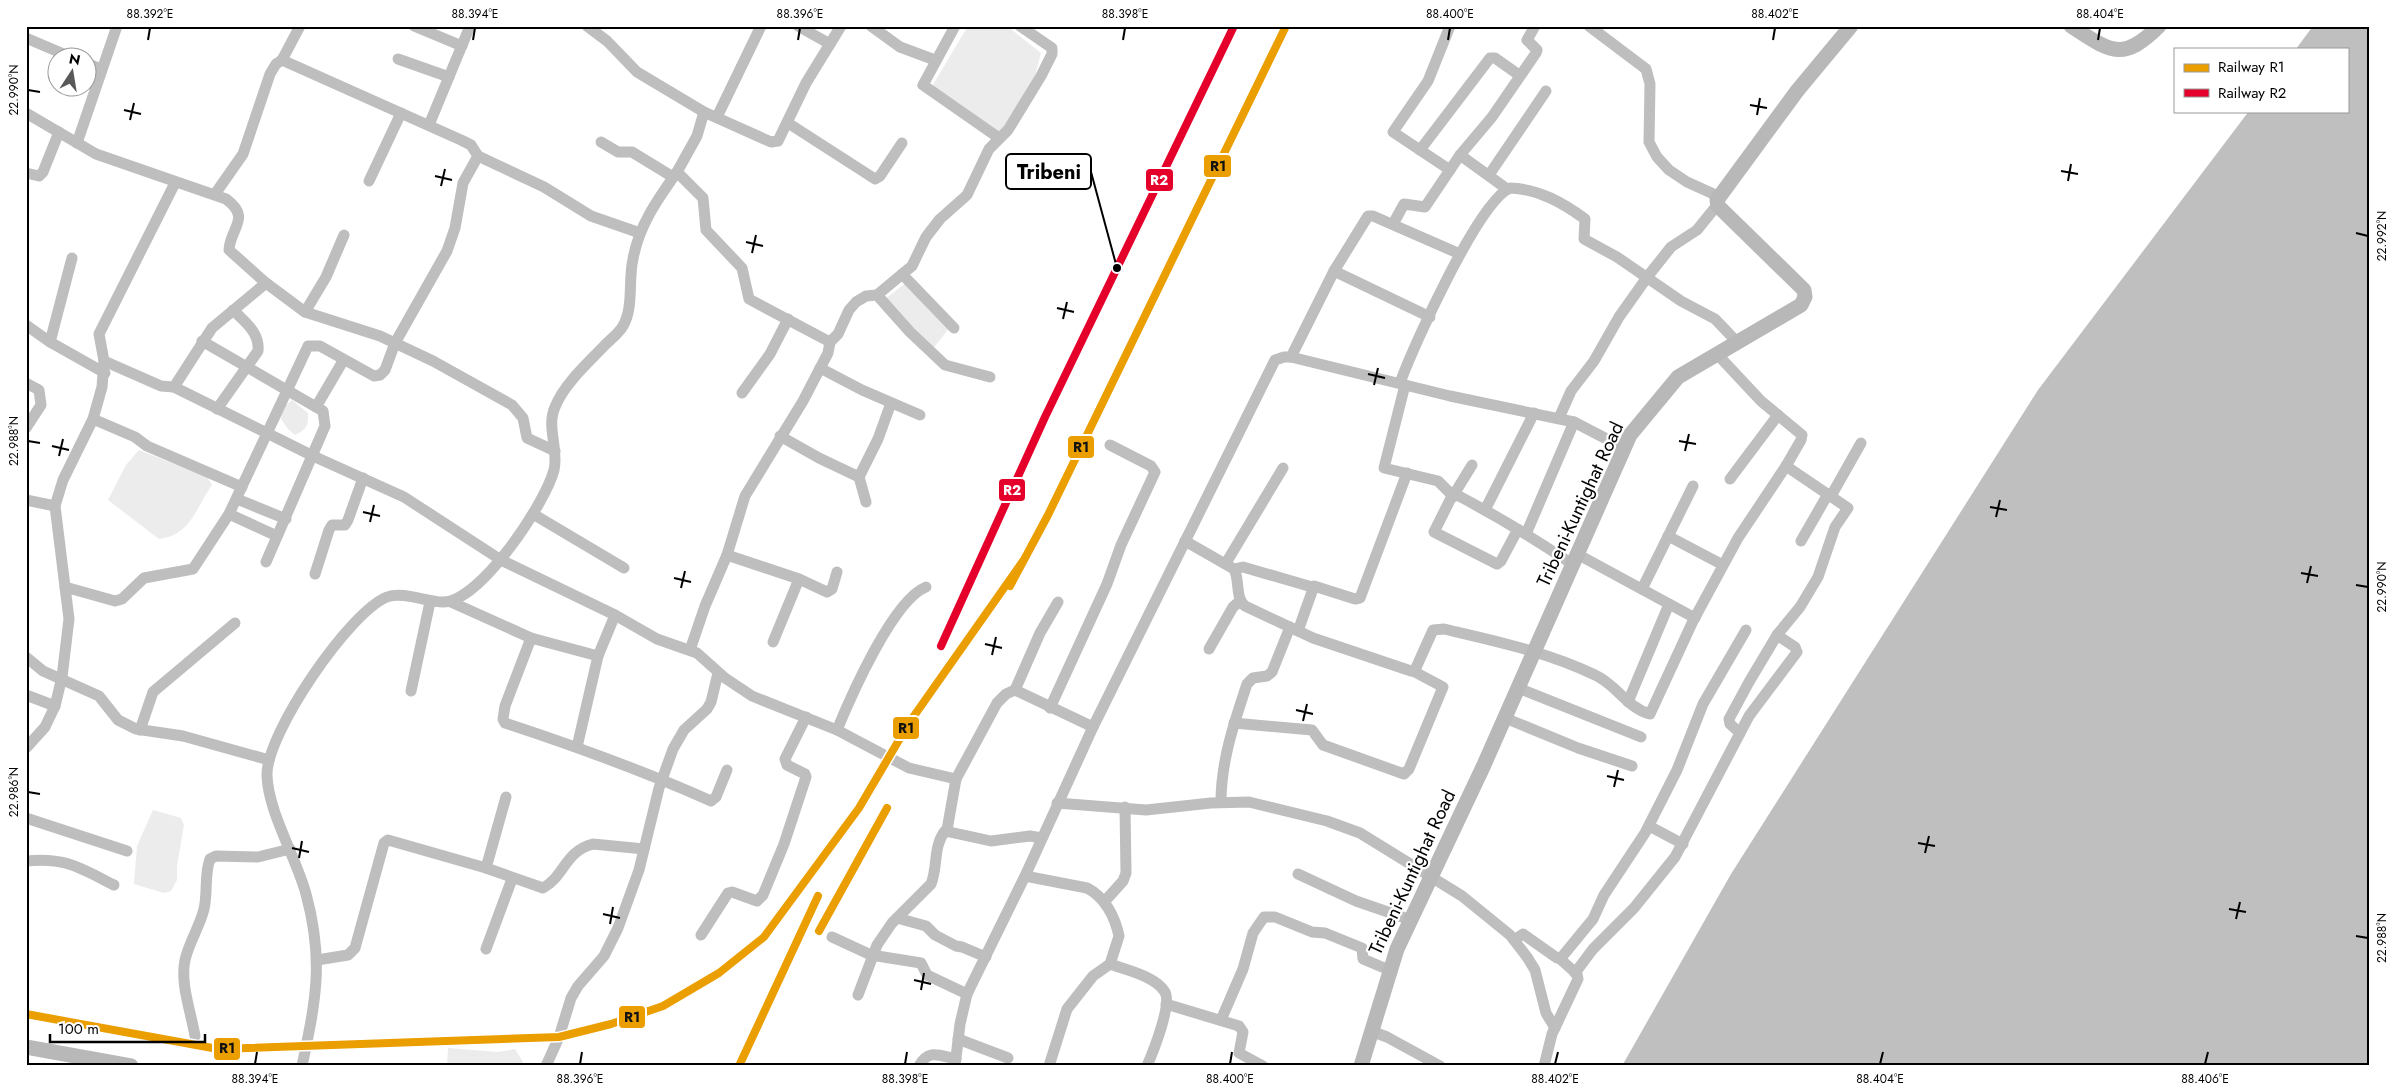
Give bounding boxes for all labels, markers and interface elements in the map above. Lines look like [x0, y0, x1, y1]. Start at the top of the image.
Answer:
text: 88.392°E [127, 5, 173, 23]
text: 88.394°E [452, 5, 498, 23]
text: 88.396°E [777, 5, 823, 23]
text: 88.398°E [1102, 5, 1148, 23]
text: 88.400°E [1426, 5, 1474, 23]
text: 88.402°E [1751, 5, 1799, 23]
text: 88.404°E [2076, 5, 2124, 23]
north arrow [48, 48, 98, 98]
text: N [67, 48, 82, 70]
legend [2174, 48, 2348, 112]
text: Railway R1 [2218, 56, 2285, 78]
text: 22.990°N [5, 65, 23, 115]
text: Railway R2 [2218, 82, 2286, 104]
callout: Tribeni [1006, 154, 1091, 189]
line badge: R1 [1203, 154, 1232, 178]
text: R1 [1210, 156, 1226, 176]
text: Tribeni [1017, 158, 1081, 187]
line badge: R2 [1145, 168, 1174, 192]
text: R2 [1150, 170, 1168, 190]
text: 22.992°N [2373, 211, 2391, 261]
text: 22.988°N [5, 416, 23, 466]
street label: Tribeni-Kuntighat Road [1530, 417, 1630, 591]
line badge: R1 [1067, 435, 1095, 459]
text: R1 [1073, 437, 1089, 457]
line badge: R2 [998, 478, 1026, 502]
text: R2 [1003, 480, 1021, 500]
text: 22.990°N [2373, 562, 2391, 612]
line badge: R1 [892, 716, 920, 740]
text: R1 [898, 718, 914, 738]
text: 22.986°N [5, 767, 23, 817]
street label: Tribeni-Kuntighat Road [1362, 785, 1462, 959]
text: 22.988°N [2373, 913, 2391, 963]
line badge: R1 [618, 1005, 646, 1029]
text: R1 [624, 1007, 640, 1027]
scale bar [50, 1012, 205, 1044]
text: 100 m [58, 1018, 99, 1040]
line badge: R1 [213, 1037, 241, 1061]
text: R1 [219, 1038, 235, 1058]
text: 88.394°E [232, 1070, 278, 1088]
text: 88.396°E [557, 1070, 603, 1088]
text: 88.398°E [882, 1070, 928, 1088]
text: 88.400°E [1206, 1070, 1254, 1088]
text: 88.402°E [1531, 1070, 1579, 1088]
text: 88.404°E [1856, 1070, 1904, 1088]
text: 88.406°E [2181, 1070, 2229, 1088]

